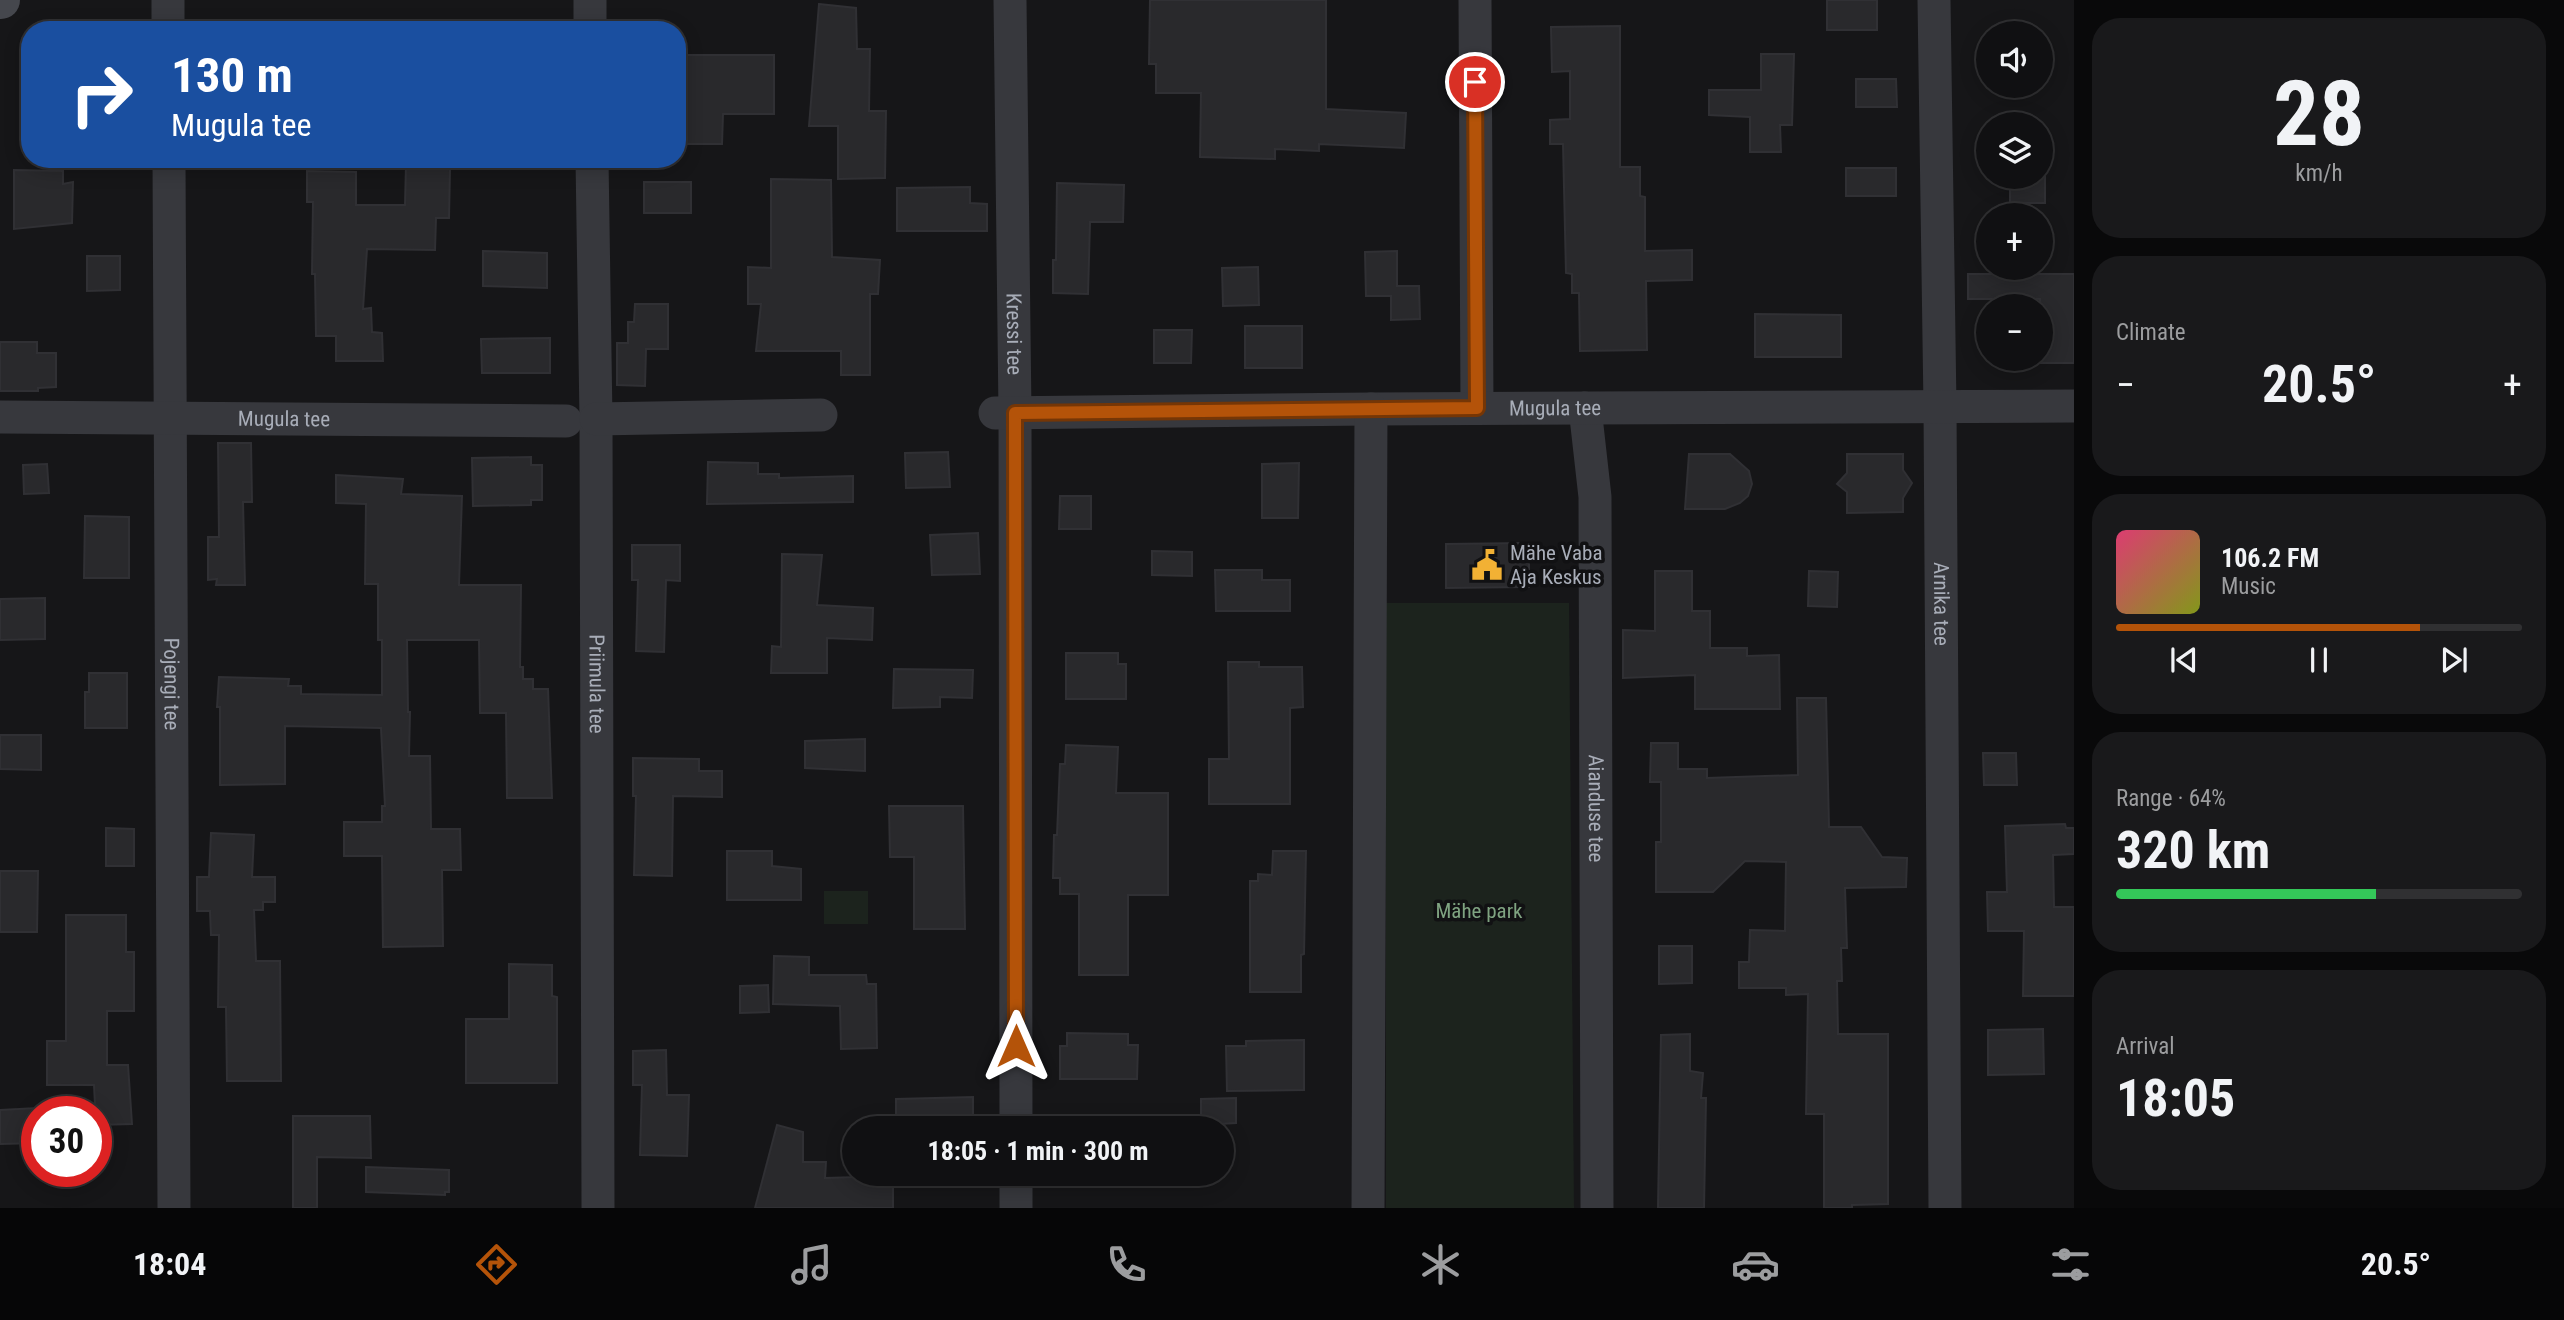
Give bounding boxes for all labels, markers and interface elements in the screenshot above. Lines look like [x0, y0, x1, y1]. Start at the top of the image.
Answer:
map controls [1976, 21, 2053, 371]
button: sound [1976, 21, 2053, 98]
text: 130 m [171, 47, 293, 104]
icon: right [56, 49, 147, 140]
pin [1445, 52, 1505, 112]
text: 28 [2273, 61, 2365, 167]
icon: arrive [1456, 63, 1494, 101]
text: Mugula tee [171, 106, 311, 144]
button: layers [1976, 112, 2053, 189]
text: km/h [2295, 160, 2343, 187]
button: + [1976, 203, 2053, 280]
street label: Kressi tee [1002, 293, 1027, 375]
button: − [1976, 294, 2053, 371]
text: Climate [2116, 319, 2186, 346]
text: 20.5° [2262, 354, 2376, 415]
text: − [2116, 363, 2135, 407]
text: + [2503, 363, 2522, 407]
street label: Mugula tee [1509, 396, 1601, 420]
street label: Mugula tee [238, 407, 330, 431]
place label: Mähe Vaba Aja Keskus [1510, 541, 1603, 589]
text: 106.2 FM [2221, 543, 2319, 573]
public building icon: Mähe Vaba Aja Keskus [1470, 548, 1504, 582]
street label: Arnika tee [1929, 562, 1953, 646]
text: Music [2221, 573, 2276, 600]
street label: Priimula tee [585, 634, 609, 734]
street label: Pojengi tee [159, 638, 184, 731]
icon: previous [2165, 641, 2203, 679]
icon: pause [2300, 641, 2338, 679]
icon: next [2435, 641, 2473, 679]
street label: Aianduse tee [1584, 754, 1608, 863]
text: Range · 64% [2116, 785, 2226, 812]
text: 320 km [2116, 820, 2270, 881]
park label: Mähe park [1435, 899, 1523, 923]
position arrow [979, 1009, 1053, 1083]
text: Arrival [2116, 1033, 2175, 1060]
text: 18:05 [2116, 1068, 2235, 1129]
speed limit sign: 30 [21, 1096, 112, 1187]
text: 18:05 · 1 min · 300 m [928, 1136, 1148, 1166]
icon: directions [472, 1240, 521, 1289]
icon: music [787, 1240, 836, 1289]
icon: phone [1102, 1240, 1151, 1289]
icon: climate [1416, 1240, 1465, 1289]
icon: car [1731, 1240, 1780, 1289]
icon: filters [2046, 1240, 2095, 1289]
text: 18:04 [133, 1245, 206, 1283]
text: 20.5° [2361, 1245, 2431, 1283]

